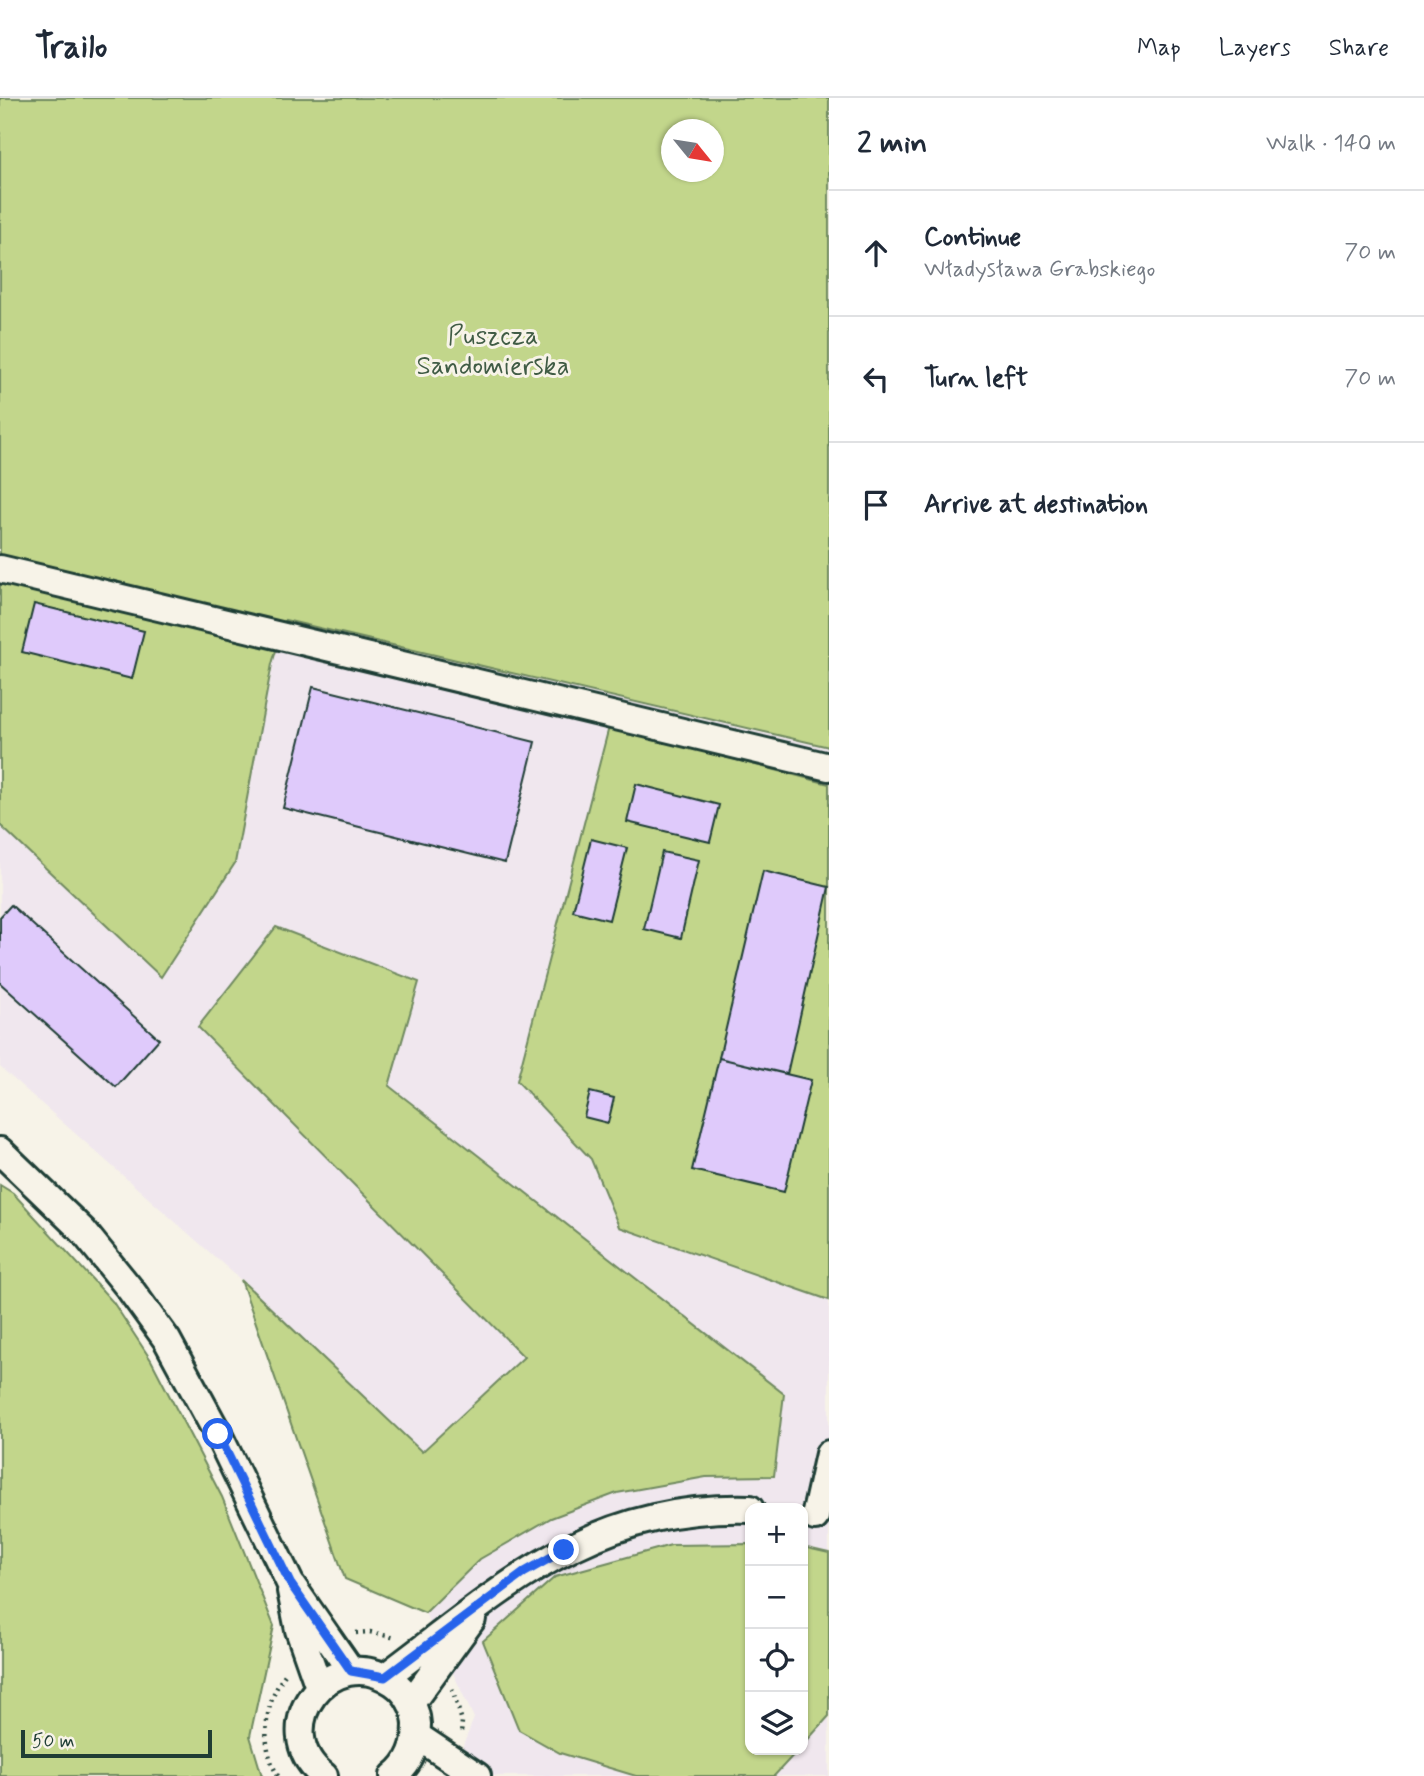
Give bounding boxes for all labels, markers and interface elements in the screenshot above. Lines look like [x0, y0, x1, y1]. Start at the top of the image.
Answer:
text: Trailo [35, 26, 107, 70]
text: Map [1137, 33, 1181, 64]
text: Layers [1219, 33, 1291, 64]
text: Share [1329, 33, 1389, 64]
north arrow [661, 119, 724, 182]
text: 2 min [857, 124, 927, 163]
text: Walk · 140 m [1266, 129, 1396, 159]
text: Continue [924, 221, 1021, 255]
icon: ahead [857, 234, 895, 272]
text: 70 m [1344, 238, 1396, 268]
text: Władysława Grabskiego [924, 255, 1155, 285]
park label: Puszcza Sandomierska [417, 320, 569, 384]
icon: left [857, 360, 895, 398]
text: Turn left [924, 362, 1028, 396]
text: 70 m [1344, 364, 1396, 394]
icon: arrive [857, 486, 895, 524]
text: Arrive at destination [924, 488, 1148, 522]
route start [202, 1418, 233, 1449]
map controls [745, 1503, 808, 1755]
button: + [745, 1503, 808, 1566]
route end [548, 1534, 579, 1565]
button: − [745, 1566, 808, 1629]
button: locate [745, 1629, 808, 1692]
button: layers [745, 1692, 808, 1755]
scale bar [21, 1727, 212, 1759]
text: 50 m [32, 1729, 75, 1754]

